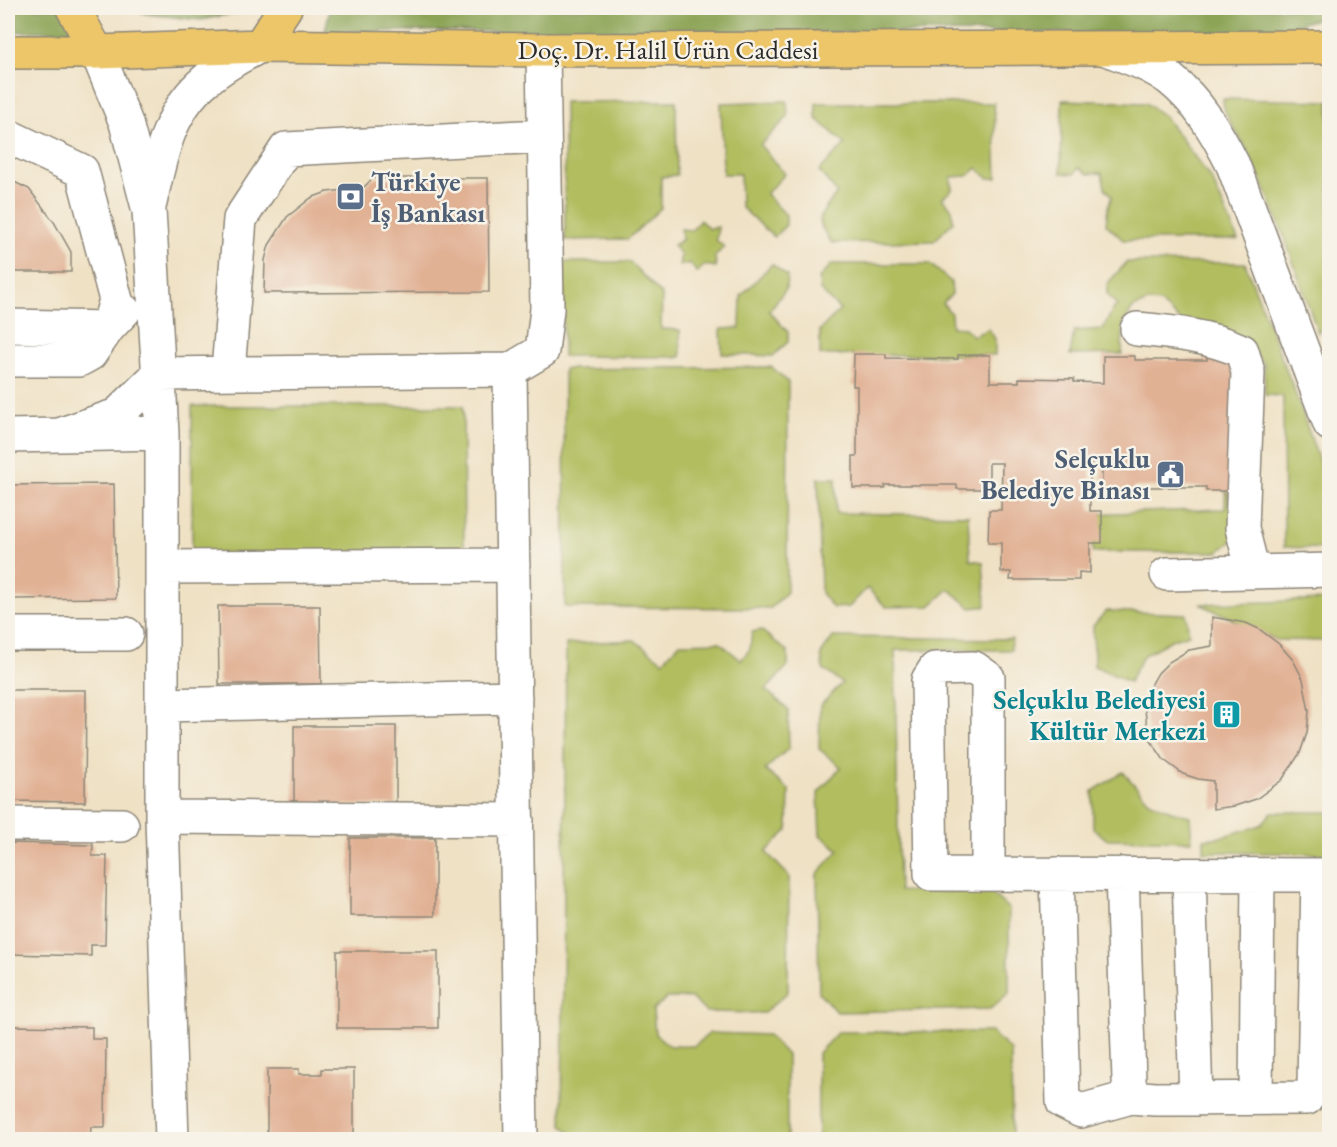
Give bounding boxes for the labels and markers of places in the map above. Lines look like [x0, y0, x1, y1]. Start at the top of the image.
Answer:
place label: Türkiye İş Bankası [371, 164, 485, 230]
bank icon: Türkiye İş Bankası [334, 181, 366, 213]
place label: Selçuklu Belediye Binası [981, 441, 1150, 507]
public building icon: Selçuklu Belediye Binası [1155, 458, 1187, 490]
place label: Selçuklu Belediyesi Kültür Merkezi [993, 682, 1206, 748]
building icon: Selçuklu Belediyesi Kültür Merkezi [1211, 699, 1243, 731]

